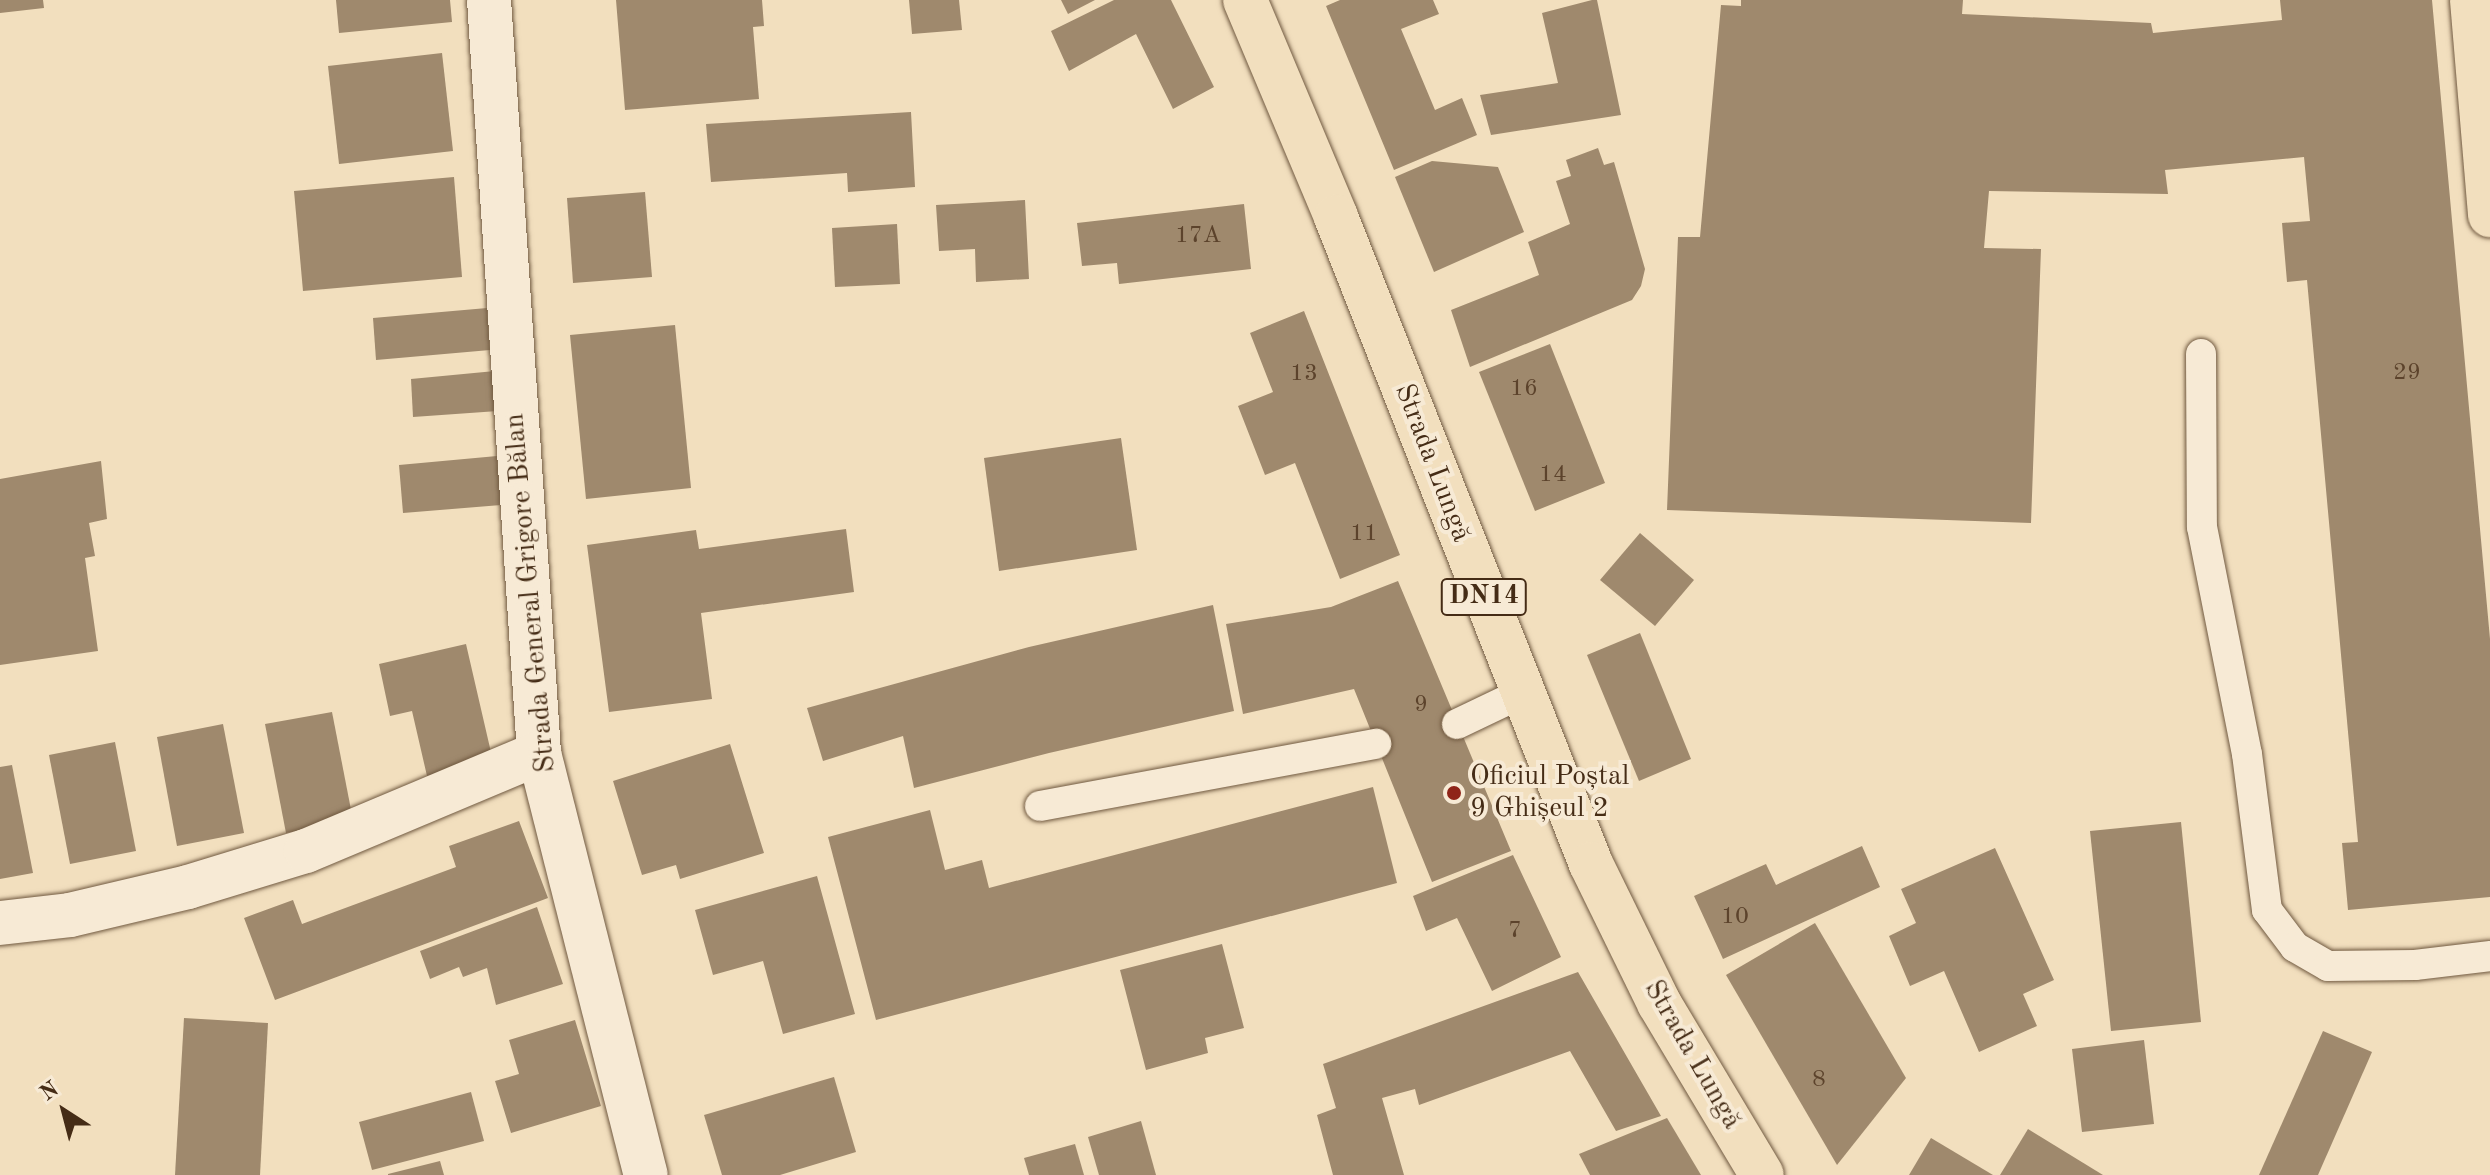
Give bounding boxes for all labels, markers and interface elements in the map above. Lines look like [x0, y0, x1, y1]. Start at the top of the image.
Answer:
house number: 17A [1175, 223, 1221, 251]
house number: 29 [2393, 360, 2421, 388]
house number: 13 [1290, 361, 1318, 389]
house number: 16 [1510, 376, 1538, 404]
street label: Strada Lungă [1386, 379, 1478, 547]
street label: Strada General Grigore Bălan [499, 412, 563, 774]
house number: 14 [1539, 462, 1567, 490]
house number: 11 [1350, 521, 1378, 549]
road number: DN14 [1440, 575, 1528, 619]
house number: 9 [1414, 692, 1428, 720]
place label: Oficiul Poștal 9 Ghișeul 2 [1470, 760, 1629, 826]
marker: Oficiul Poștal 9 Ghișeul 2 [1445, 784, 1463, 802]
house number: 10 [1721, 904, 1749, 932]
house number: 7 [1508, 918, 1522, 946]
street label: Strada Lungă [1636, 974, 1748, 1136]
house number: 8 [1812, 1067, 1826, 1095]
north arrow [24, 1071, 104, 1151]
text: N [37, 1078, 63, 1105]

